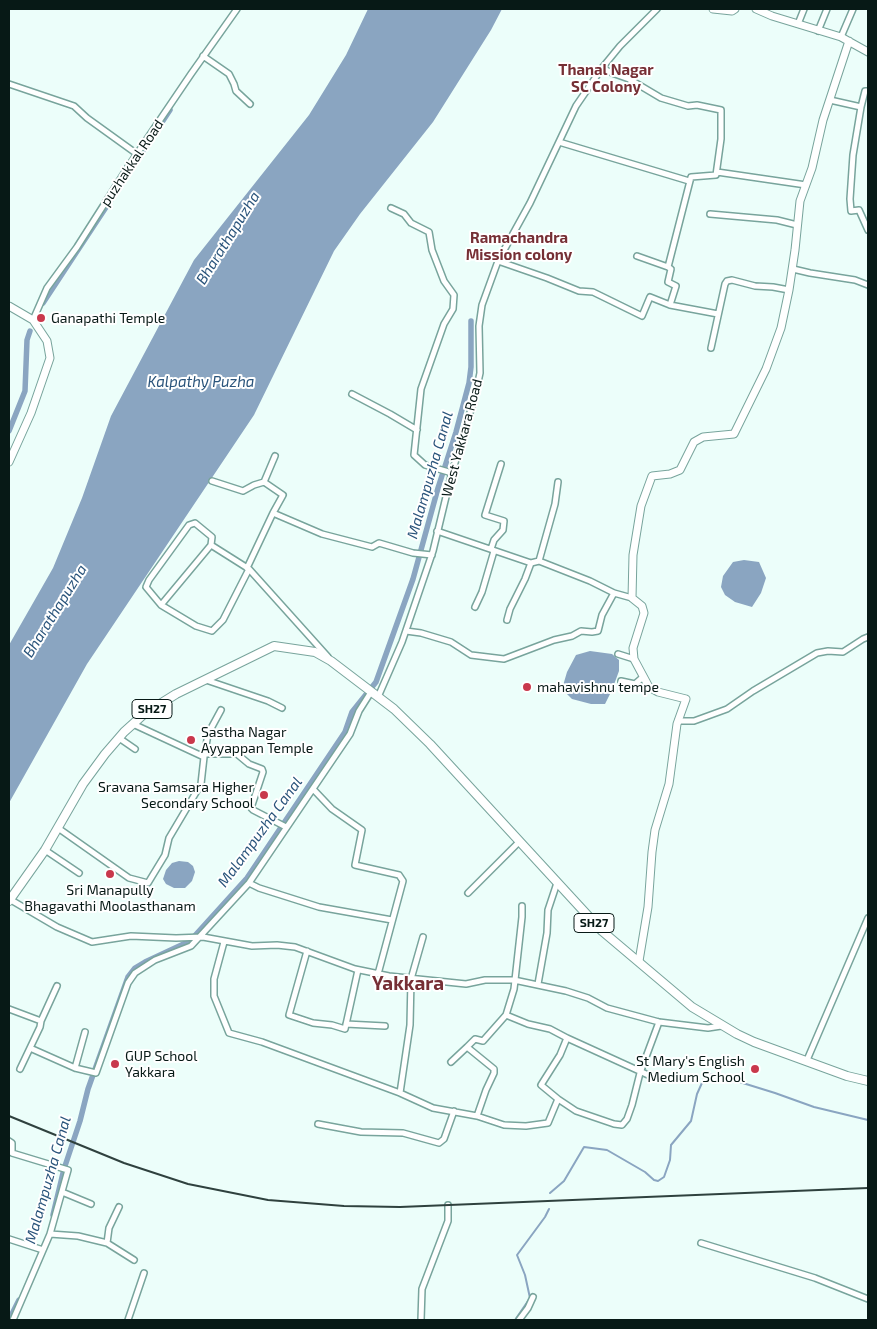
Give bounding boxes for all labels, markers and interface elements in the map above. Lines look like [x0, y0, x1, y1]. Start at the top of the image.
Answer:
district label: Thanal Nagar SC Colony [558, 61, 654, 96]
street label: puzhakkal Road [97, 117, 167, 209]
water label: Bharathapuzha [192, 188, 264, 288]
district label: Ramachandra Mission colony [466, 229, 572, 264]
place label: Ganapathi Temple [51, 310, 165, 326]
marker: Ganapathi Temple [35, 312, 47, 324]
water label: Kalpathy Puzha [148, 373, 254, 391]
street label: West Yakkara Road [438, 377, 486, 499]
water label: Malampuzha Canal [403, 409, 457, 541]
water label: Bharathapuzha [19, 561, 91, 661]
place label: mahavishnu tempe [537, 679, 659, 695]
marker: mahavishnu tempe [521, 681, 533, 693]
road number: SH27 [132, 700, 172, 719]
place label: Sastha Nagar Ayyappan Temple [201, 724, 313, 756]
marker: Sastha Nagar Ayyappan Temple [185, 734, 197, 746]
water label: Malampuzha Canal [214, 773, 306, 891]
place label: Sravana Samsara Higher Secondary School [98, 779, 254, 812]
marker: Sravana Samsara Higher Secondary School [258, 789, 270, 801]
marker: Sri Manapully Bhagavathi Moolasthanam [104, 868, 116, 880]
place label: Sri Manapully Bhagavathi Moolasthanam [24, 882, 196, 914]
road number: SH27 [574, 914, 614, 932]
district label: Yakkara [372, 973, 444, 995]
place label: GUP School Yakkara [125, 1048, 197, 1080]
place label: St Mary's English Medium School [636, 1053, 745, 1086]
marker: GUP School Yakkara [109, 1058, 121, 1070]
marker: St Mary's English Medium School [749, 1063, 761, 1075]
water label: Malampuzha Canal [21, 1114, 75, 1246]

